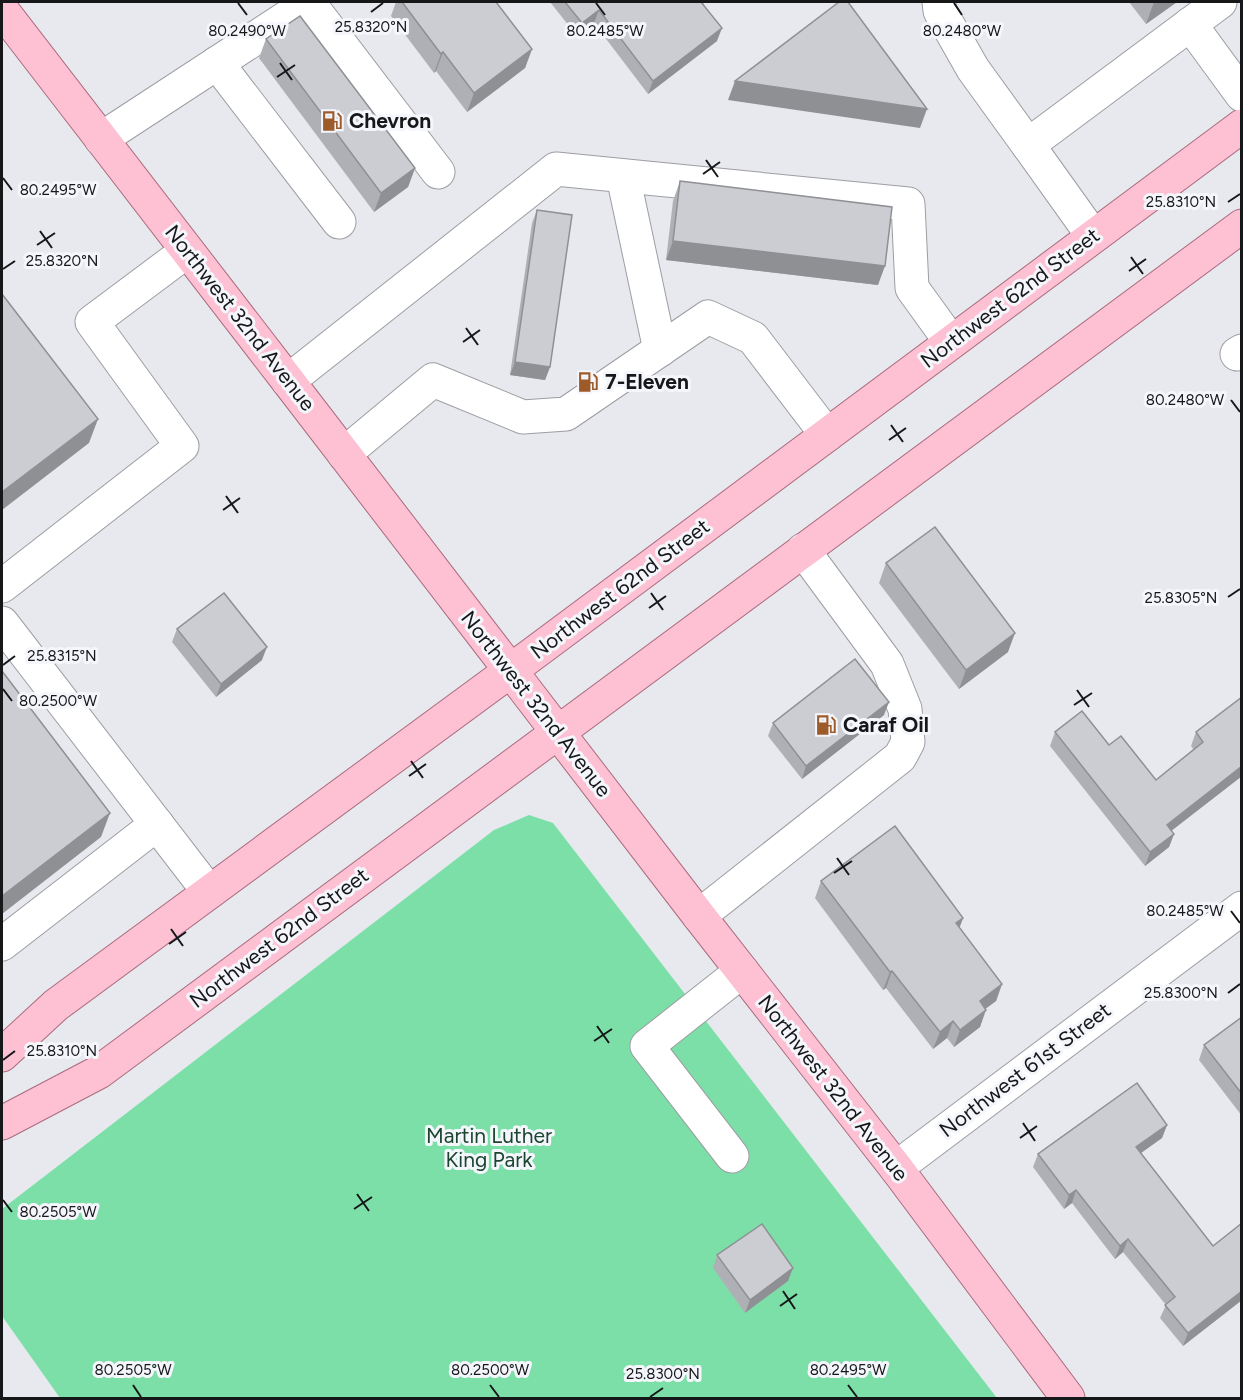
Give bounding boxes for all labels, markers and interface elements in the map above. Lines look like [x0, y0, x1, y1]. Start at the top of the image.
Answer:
text: 25.8320°N [335, 18, 407, 36]
text: 80.2490°W [208, 22, 286, 40]
text: 80.2485°W [566, 22, 644, 40]
text: 80.2480°W [923, 22, 1002, 40]
place label: Chevron [349, 108, 431, 133]
fuel station icon: Chevron [320, 109, 344, 133]
text: 80.2495°W [20, 181, 97, 199]
text: 25.8310°N [1146, 193, 1216, 211]
street label: Northwest 32nd Avenue [160, 220, 321, 416]
street label: Northwest 62nd Street [915, 222, 1104, 373]
text: 25.8320°N [26, 252, 98, 270]
place label: 7-Eleven [605, 369, 689, 394]
fuel station icon: 7-Eleven [576, 370, 600, 394]
text: 80.2480°W [1146, 391, 1225, 409]
street label: Northwest 62nd Street [525, 513, 714, 664]
text: 25.8305°N [1145, 589, 1217, 607]
street label: Northwest 32nd Avenue [456, 606, 617, 802]
text: 25.8315°N [27, 647, 97, 665]
text: 80.2500°W [19, 692, 98, 710]
place label: Caraf Oil [843, 712, 929, 737]
fuel station icon: Caraf Oil [814, 713, 838, 737]
street label: Northwest 62nd Street [184, 862, 373, 1013]
text: 80.2485°W [1146, 902, 1224, 920]
text: 25.8300°N [1144, 984, 1218, 1002]
street label: Northwest 32nd Avenue [753, 990, 914, 1186]
street label: Northwest 61st Street [934, 997, 1115, 1142]
text: 25.8310°N [27, 1042, 97, 1060]
park label: Martin Luther King Park [426, 1123, 552, 1172]
text: 80.2505°W [19, 1203, 97, 1221]
text: 80.2505°W [94, 1361, 172, 1379]
text: 80.2500°W [451, 1361, 530, 1379]
text: 80.2495°W [810, 1361, 887, 1379]
text: 25.8300°N [626, 1365, 700, 1383]

